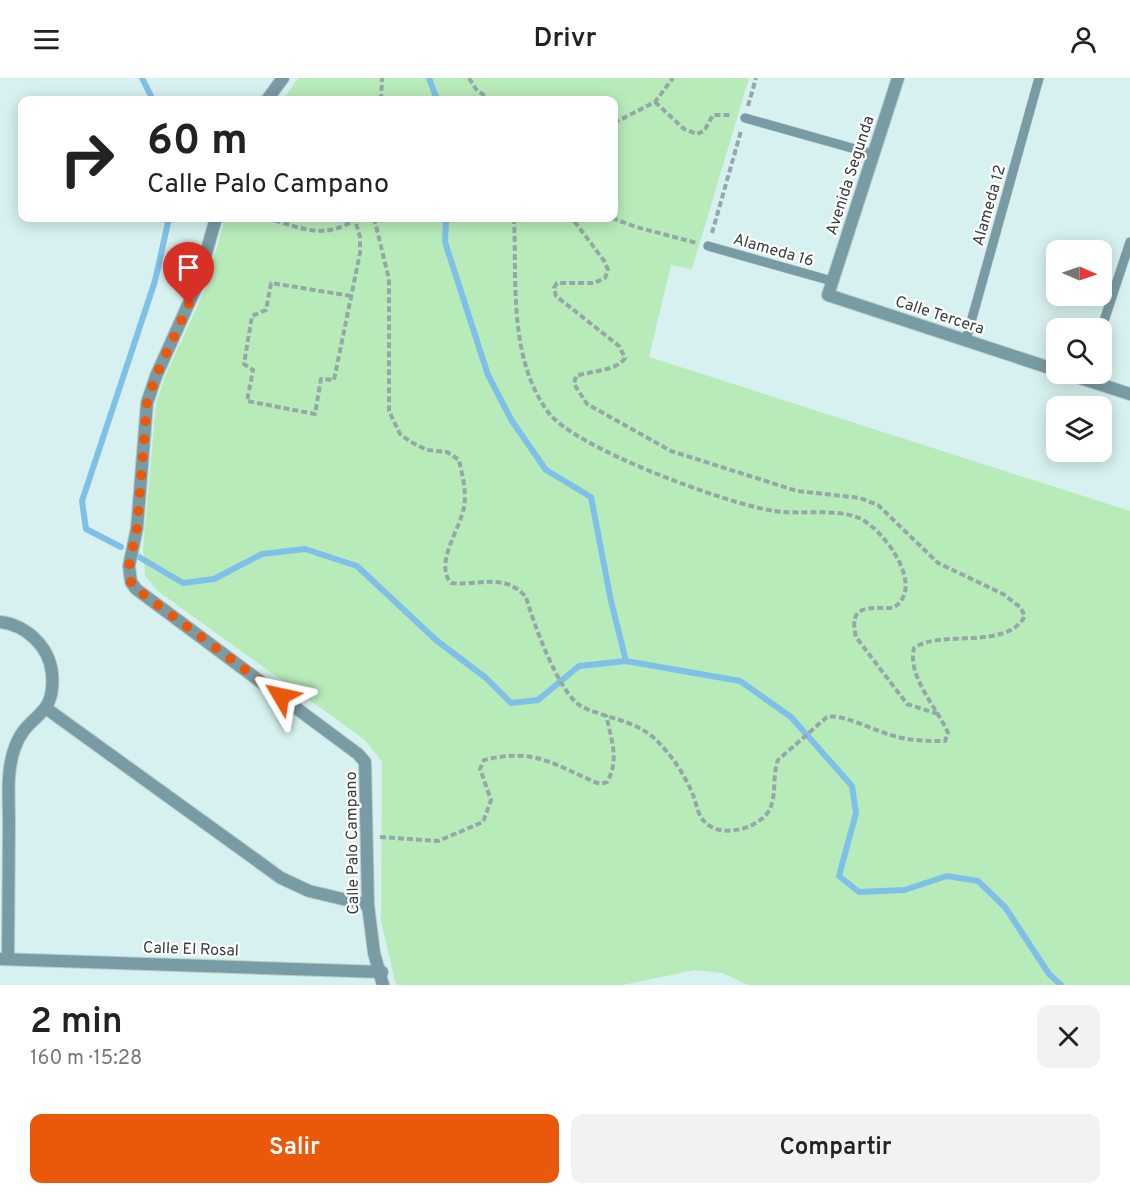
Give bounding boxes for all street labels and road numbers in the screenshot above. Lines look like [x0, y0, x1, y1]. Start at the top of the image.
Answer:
street label: Avenida Segunda [822, 113, 880, 238]
street label: Alameda 12 [969, 163, 1011, 248]
street label: Alameda 16 [731, 230, 816, 272]
street label: Calle Tercera [892, 292, 986, 340]
street label: Calle Palo Campano [342, 771, 364, 915]
street label: Calle El Rosal [143, 938, 239, 962]

